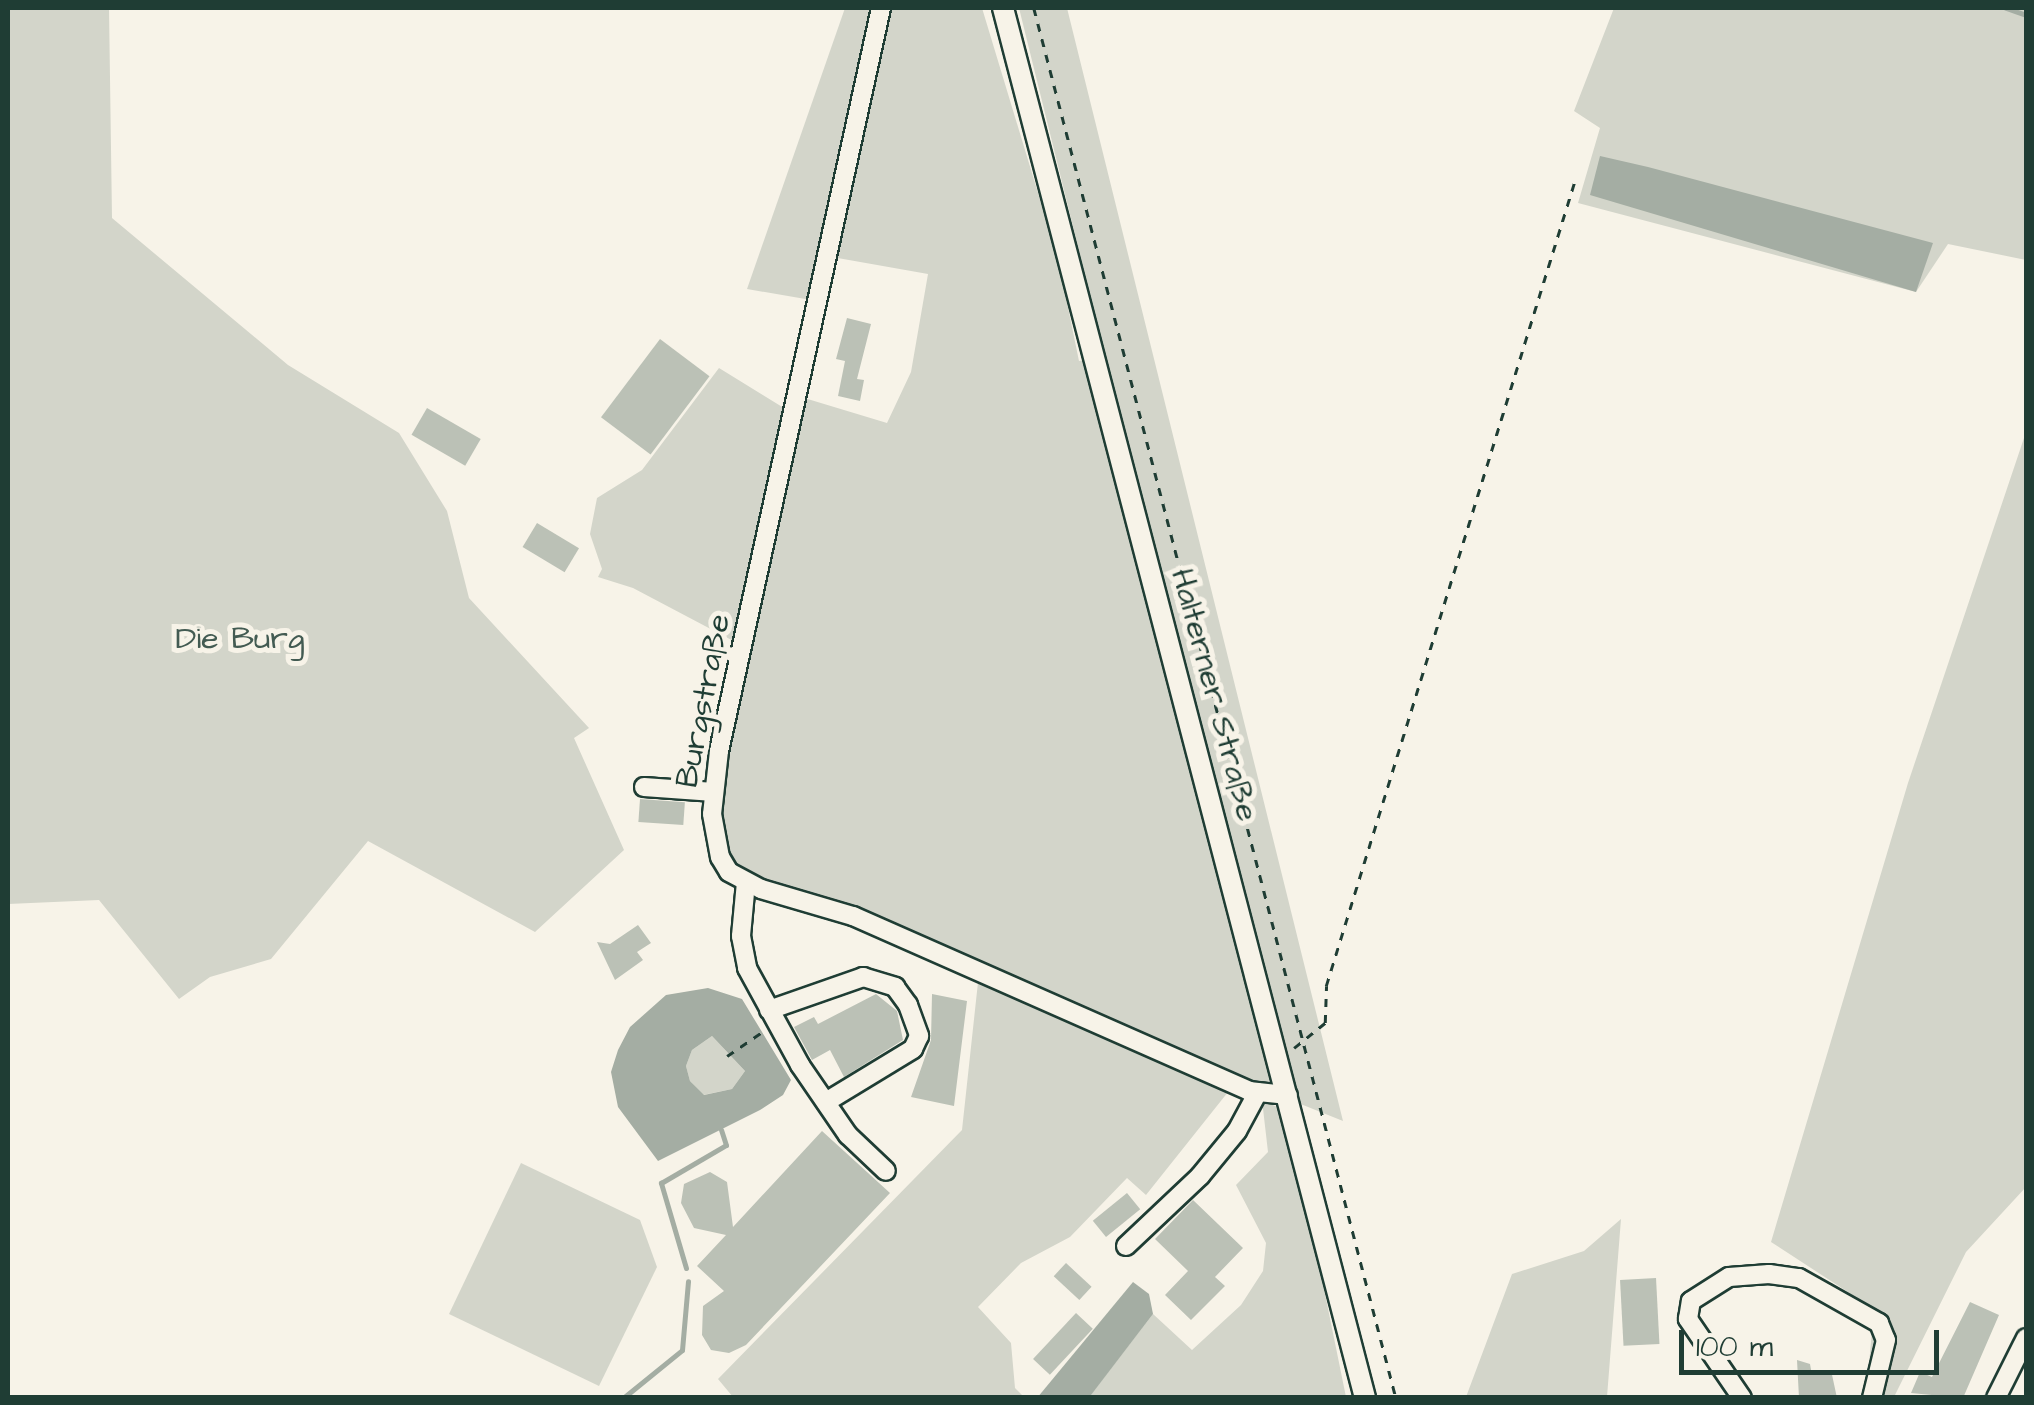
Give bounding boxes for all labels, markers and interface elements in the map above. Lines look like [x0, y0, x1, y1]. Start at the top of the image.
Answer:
street label: Halterner Straße [1162, 565, 1266, 825]
street label: Burgstraße [668, 611, 740, 791]
park label: Die Burg [176, 620, 304, 658]
scale bar [1684, 1310, 1944, 1372]
text: 100 m [1696, 1326, 1773, 1368]

